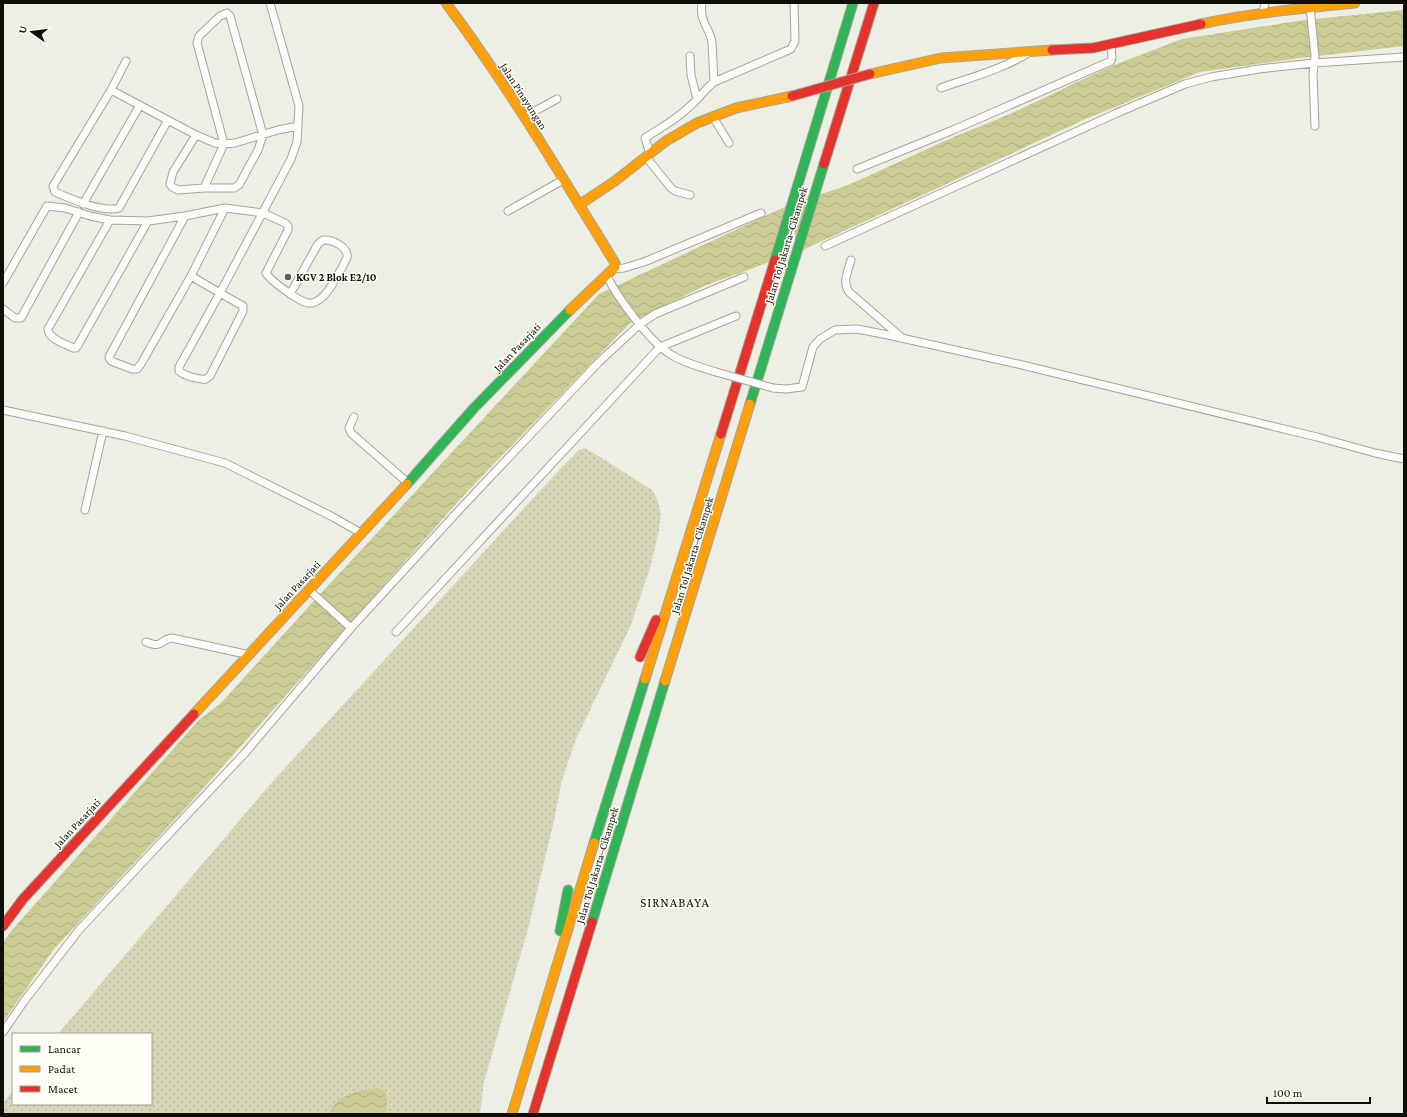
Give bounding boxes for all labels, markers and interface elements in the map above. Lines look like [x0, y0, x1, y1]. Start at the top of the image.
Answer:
north arrow [12, 12, 52, 52]
text: U [16, 24, 29, 35]
street label: Jalan Pinayungan [497, 60, 550, 132]
street label: Jalan Tol Jakarta–Cikampek [762, 185, 811, 306]
place label: KGV 2 Blok E2/10 [296, 271, 377, 283]
marker: KGV 2 Blok E2/10 [283, 272, 293, 282]
street label: Jalan Pasarjati [490, 320, 544, 375]
street label: Jalan Tol Jakarta–Cikampek [668, 495, 717, 616]
street label: Jalan Pasarjati [271, 558, 323, 613]
street label: Jalan Pasarjati [51, 796, 103, 851]
street label: Jalan Tol Jakarta–Cikampek [573, 805, 622, 926]
district label: SIRNABAYA [640, 895, 710, 910]
legend [12, 1033, 152, 1105]
text: Lancar [48, 1042, 82, 1056]
text: Padat [48, 1062, 76, 1076]
scale bar [1267, 1079, 1370, 1105]
text: Macet [48, 1082, 79, 1096]
text: 100 m [1273, 1086, 1303, 1100]

